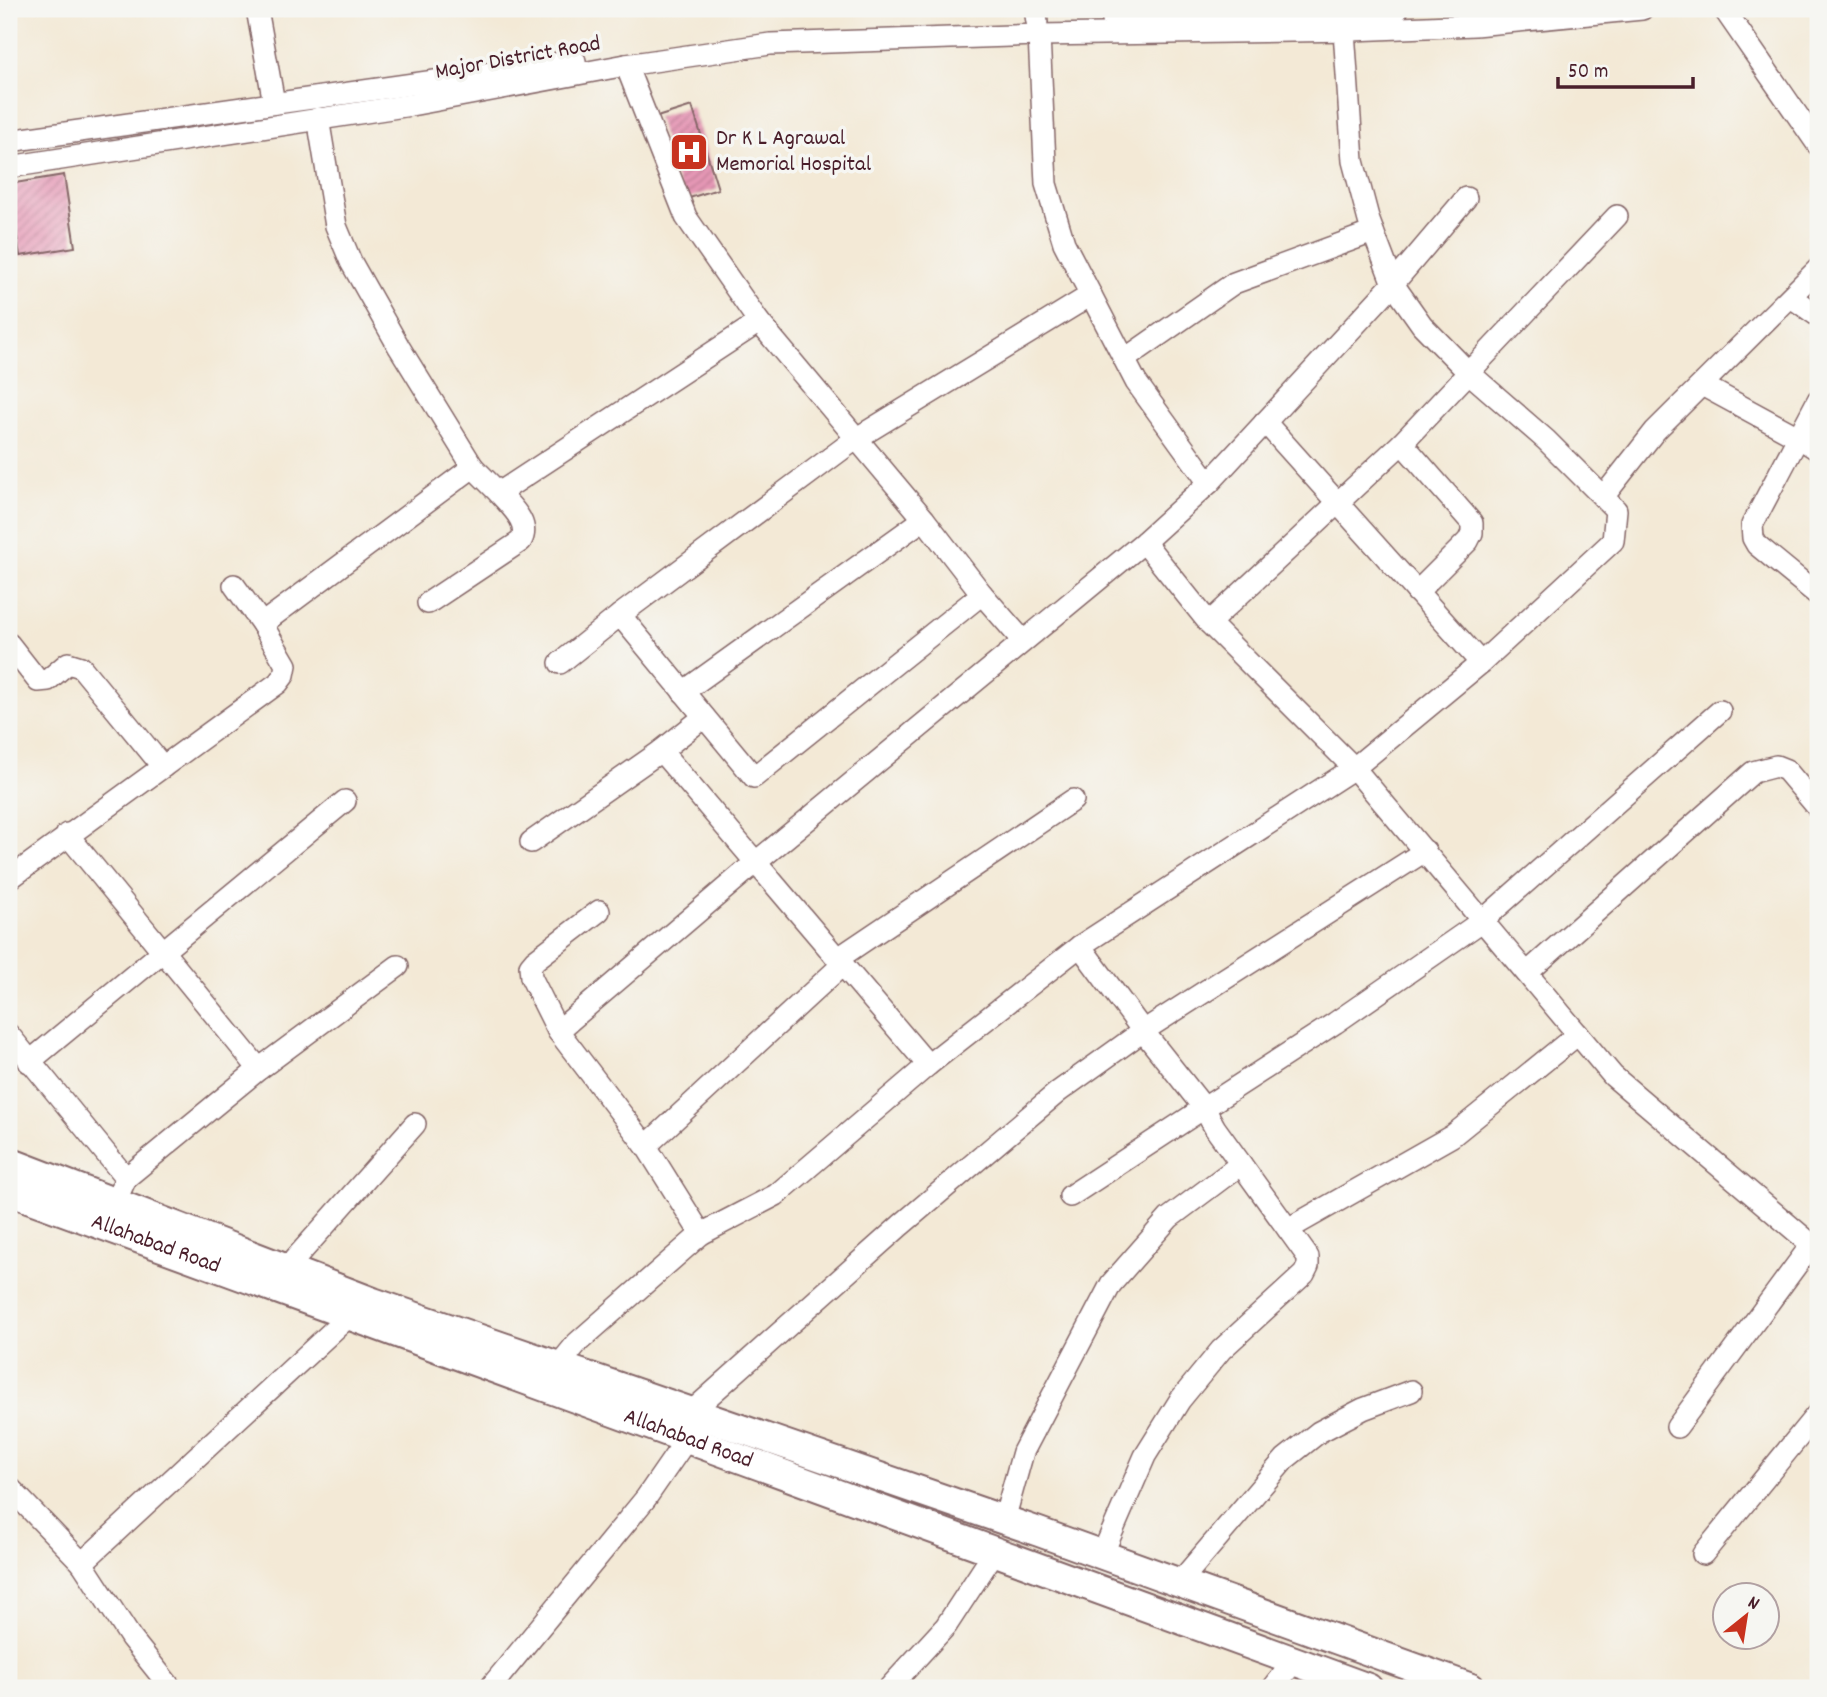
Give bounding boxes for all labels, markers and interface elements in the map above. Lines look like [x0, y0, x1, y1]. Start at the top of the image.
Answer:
street label: Major District Road [433, 28, 603, 90]
scale bar [1558, 46, 1692, 90]
text: 50 m [1568, 58, 1608, 88]
place label: Dr K L Agrawal Memorial Hospital [716, 123, 872, 182]
hospital icon: Dr K L Agrawal Memorial Hospital [668, 131, 710, 173]
street label: Allahabad Road [86, 1206, 225, 1283]
street label: Allahabad Road [619, 1401, 757, 1478]
north arrow [1712, 1582, 1782, 1652]
text: N [1742, 1590, 1764, 1618]

